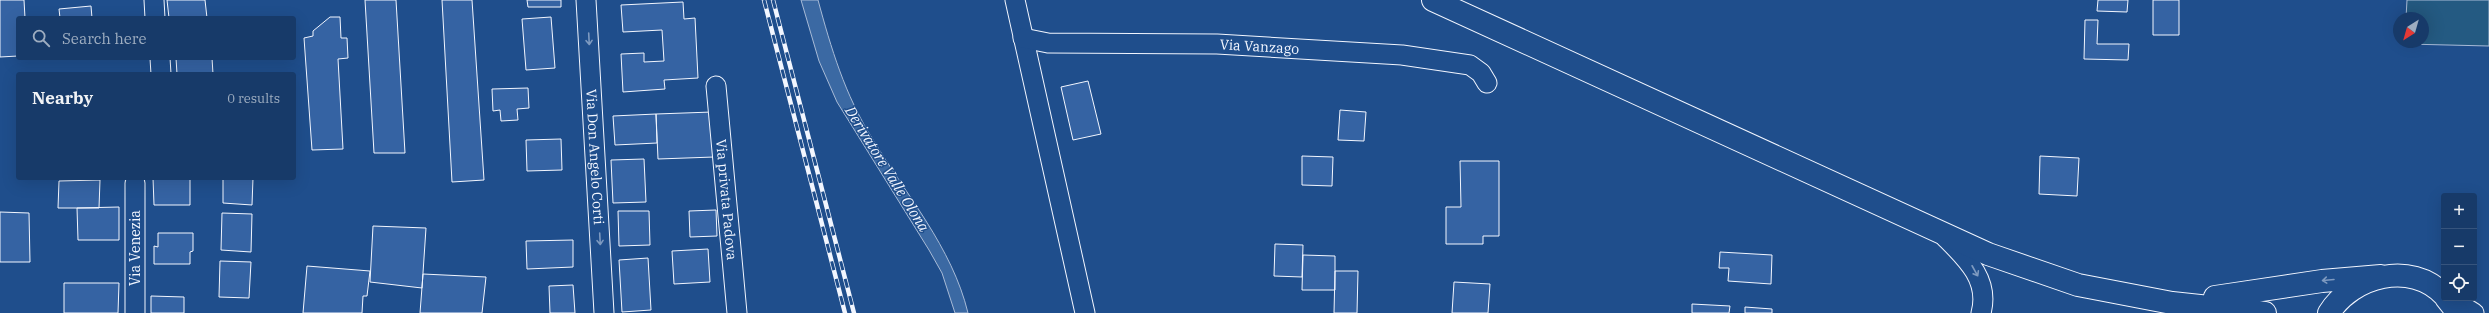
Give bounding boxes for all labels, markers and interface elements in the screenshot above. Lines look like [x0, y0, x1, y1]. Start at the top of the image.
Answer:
north arrow [2393, 12, 2429, 48]
search box [16, 16, 296, 60]
icon: search [30, 27, 52, 49]
text: Search here [62, 29, 147, 48]
one-way arrow [585, 32, 592, 45]
street label: Via Vanzago [1219, 35, 1300, 58]
text: Nearby [32, 87, 93, 109]
street label: Via Don Angelo Corti [582, 88, 608, 225]
text: 0 results [227, 90, 280, 107]
water label: Derivatore Valle Olona [840, 101, 934, 236]
street label: Via privata Padova [712, 138, 741, 261]
map controls [2441, 193, 2477, 301]
button: + [2441, 193, 2477, 229]
street label: Via Venezia [126, 210, 144, 286]
button: − [2441, 229, 2477, 265]
one-way arrow [596, 232, 603, 245]
one-way arrow [1972, 264, 1980, 276]
button: locate [2441, 265, 2477, 301]
one-way arrow [2322, 277, 2335, 284]

